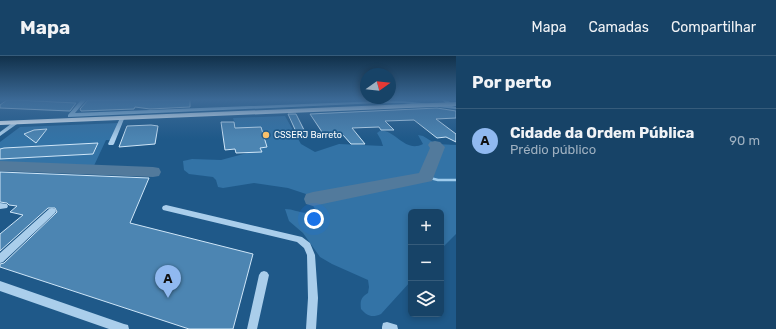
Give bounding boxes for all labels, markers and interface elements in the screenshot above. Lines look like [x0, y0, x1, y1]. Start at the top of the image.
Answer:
text: Mapa [20, 16, 70, 39]
text: Mapa [532, 19, 567, 36]
text: Camadas [589, 19, 649, 36]
text: Compartilhar [671, 19, 756, 36]
north arrow [360, 68, 396, 104]
text: Por perto [472, 72, 552, 92]
text: Cidade da Ordem Pública [510, 124, 694, 142]
marker: CSSERJ Barreto [261, 130, 271, 140]
place label: CSSERJ Barreto [274, 130, 342, 140]
text: A [480, 133, 490, 148]
text: 90 m [729, 133, 760, 148]
text: Prédio público [510, 142, 596, 157]
your location [304, 209, 324, 229]
map controls [408, 209, 444, 317]
button: + [408, 209, 444, 245]
button: − [408, 245, 444, 281]
pin: A [155, 265, 181, 298]
button: layers [408, 281, 444, 317]

